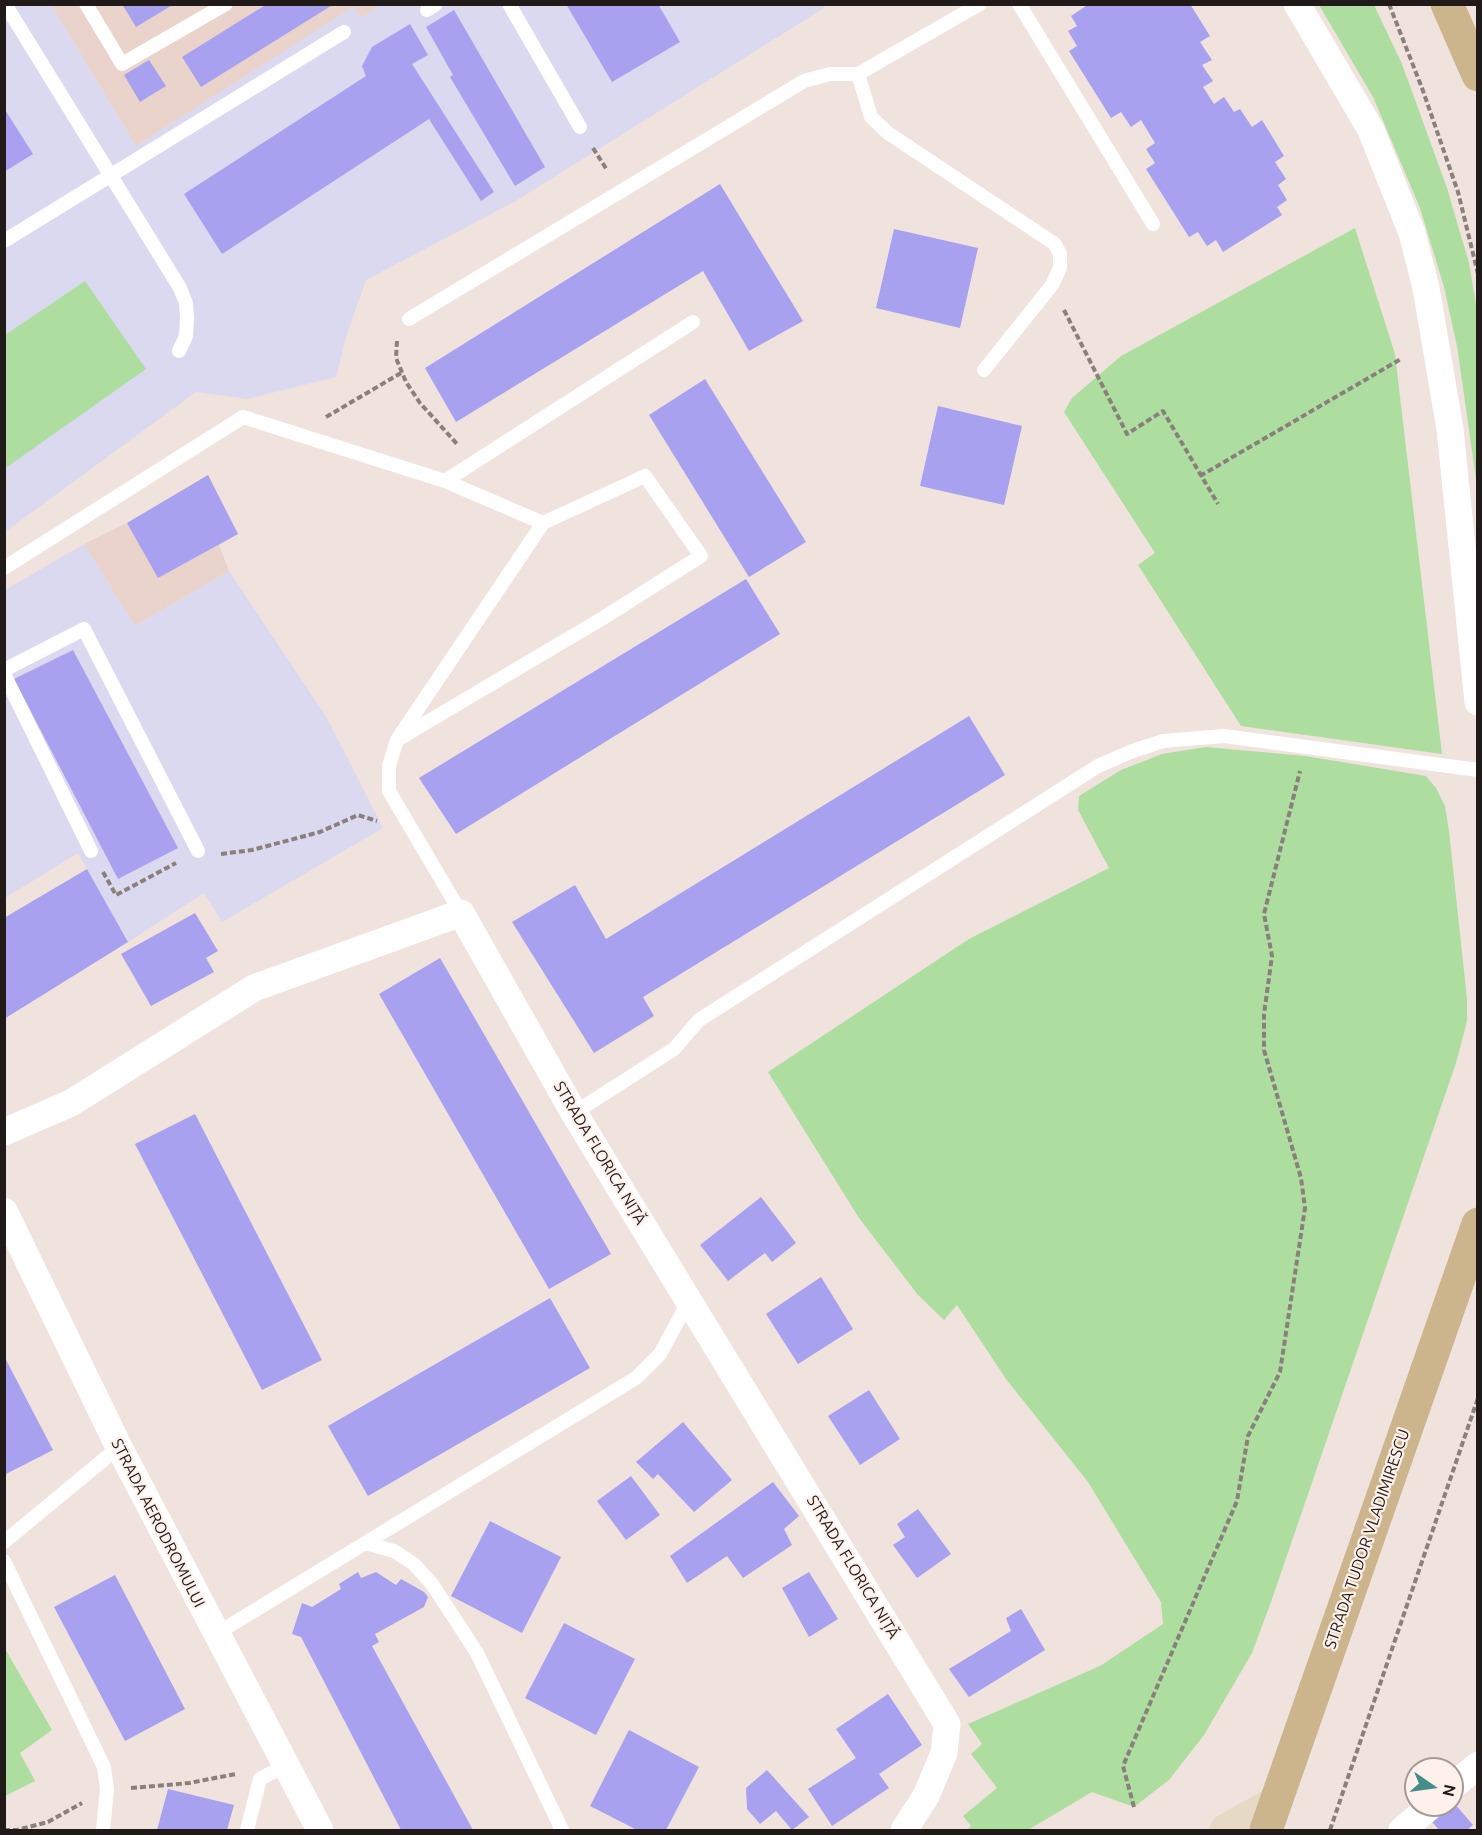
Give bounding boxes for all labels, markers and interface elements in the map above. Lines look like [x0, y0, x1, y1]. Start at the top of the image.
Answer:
street label: STRADA FLORICA NIȚĂ [550, 1078, 650, 1228]
street label: STRADA TUDOR VLADIMIRESCU [1320, 1427, 1414, 1651]
street label: STRADA AERODROMULUI [107, 1436, 209, 1610]
street label: STRADA FLORICA NIȚĂ [803, 1492, 903, 1642]
north arrow [1404, 1757, 1464, 1817]
text: N [1439, 1783, 1460, 1798]

